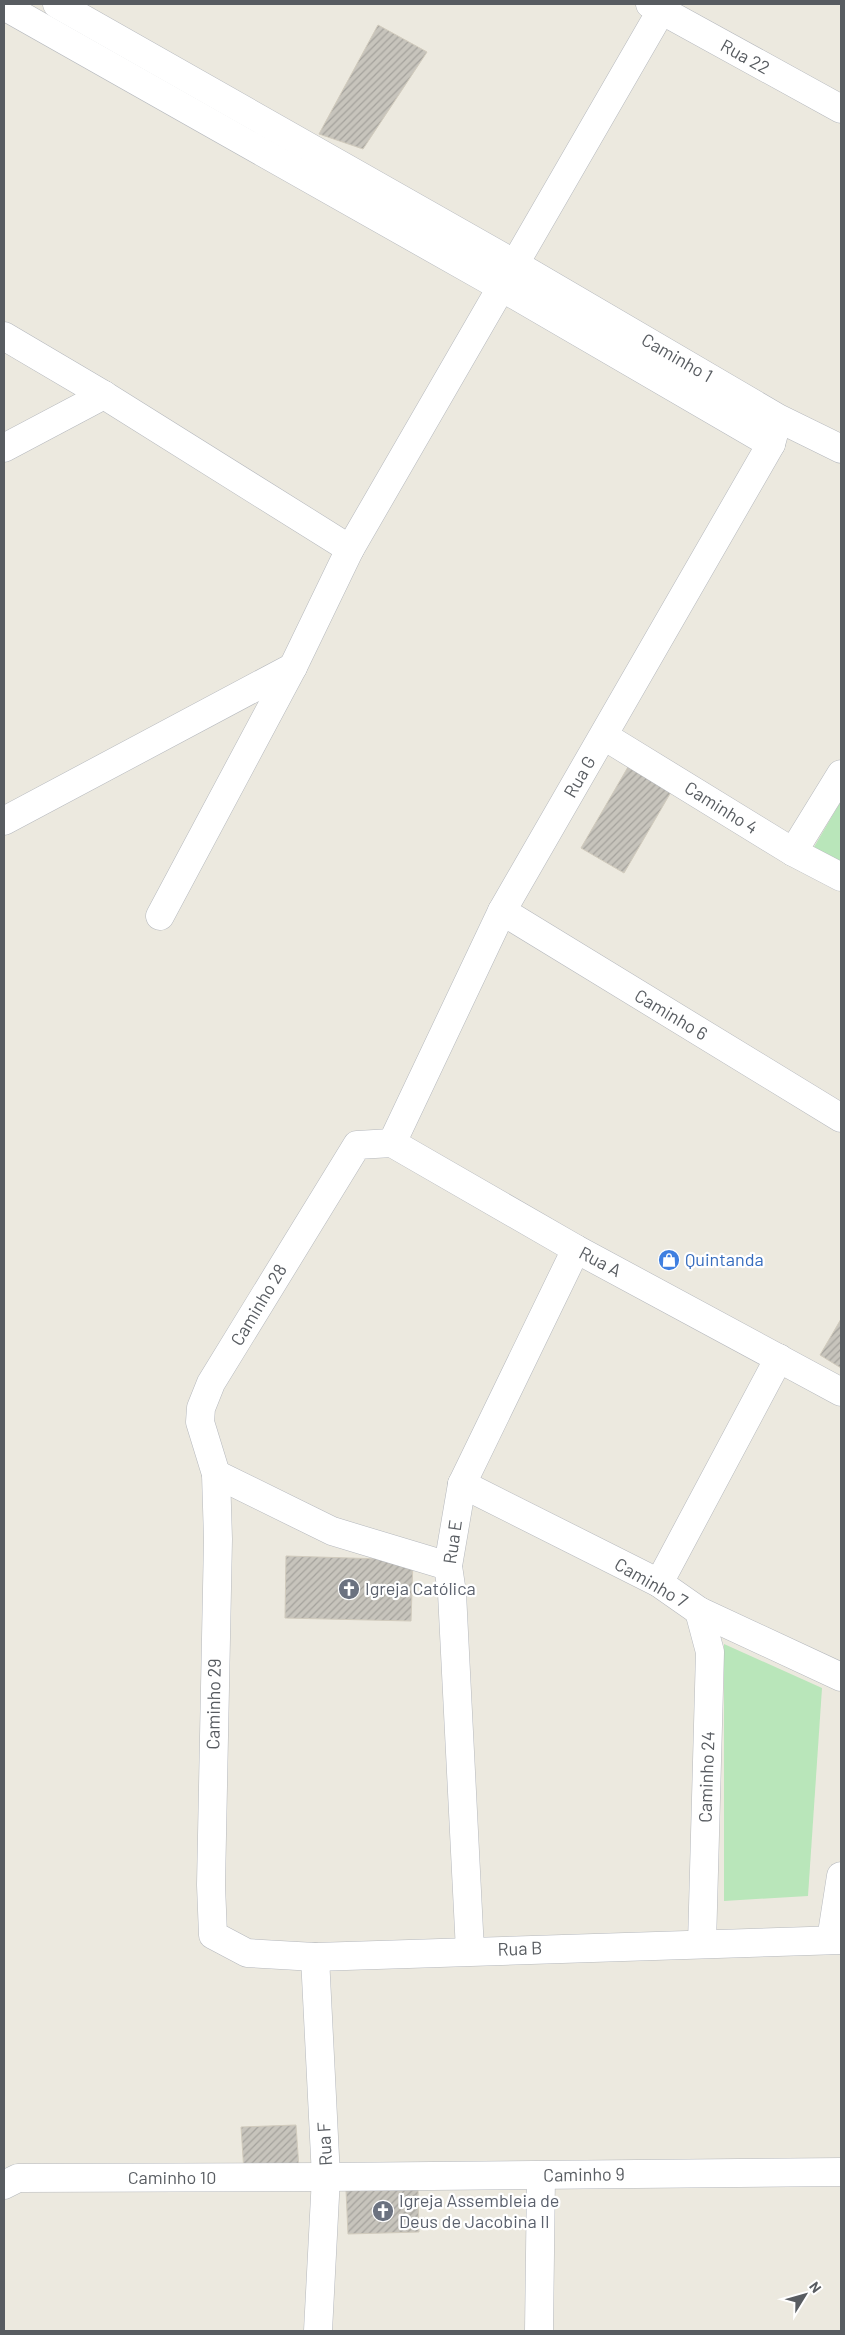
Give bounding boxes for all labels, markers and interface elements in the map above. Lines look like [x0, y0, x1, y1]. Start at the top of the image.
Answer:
street label: Rua 22 [717, 34, 774, 79]
street label: Caminho 1 [638, 328, 717, 386]
street label: Rua G [558, 752, 600, 801]
street label: Caminho 4 [681, 776, 762, 838]
street label: Caminho 6 [631, 984, 712, 1045]
street label: Rua A [576, 1241, 625, 1281]
shop icon: Quintanda [657, 1248, 681, 1272]
place label: Quintanda [685, 1248, 764, 1270]
street label: Caminho 28 [225, 1260, 291, 1349]
street label: Rua E [438, 1518, 466, 1565]
street label: Caminho 7 [611, 1552, 692, 1612]
church icon: Igreja Católica [337, 1577, 361, 1601]
place label: Igreja Católica [365, 1577, 476, 1599]
street label: Caminho 29 [201, 1658, 225, 1750]
street label: Caminho 24 [693, 1731, 719, 1823]
street label: Rua B [497, 1936, 543, 1960]
street label: Rua F [312, 2122, 336, 2166]
street label: Caminho 9 [543, 2162, 625, 2186]
street label: Caminho 10 [128, 2166, 216, 2188]
place label: Igreja Assembleia de Deus de Jacobina II [399, 2189, 559, 2232]
church icon: Igreja Assembleia de Deus de Jacobina II [371, 2199, 395, 2223]
north arrow [780, 2270, 830, 2320]
text: N [806, 2278, 825, 2296]

